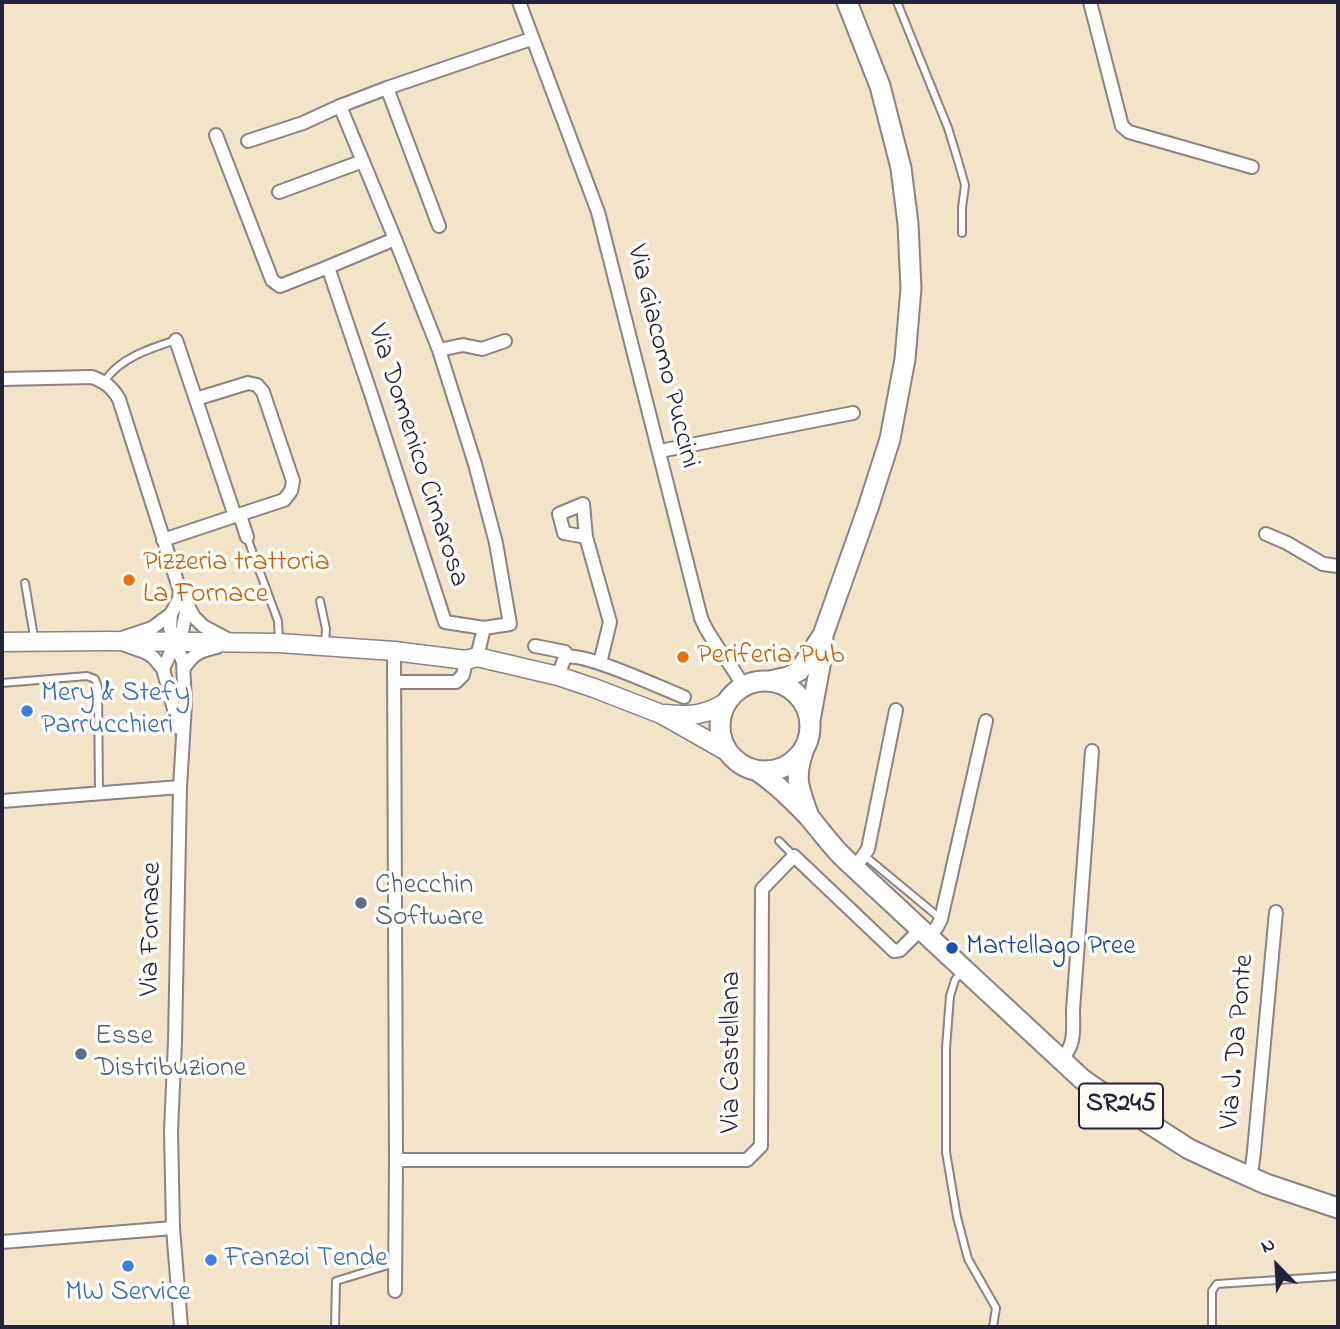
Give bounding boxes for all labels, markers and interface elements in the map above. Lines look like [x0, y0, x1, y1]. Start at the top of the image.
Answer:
street label: Via Giacomo Puccini [617, 242, 705, 472]
street label: Via Domenico Cimarosa [358, 321, 474, 591]
place label: Pizzeria trattoria La Fornace [143, 547, 330, 613]
marker: Pizzeria trattoria La Fornace [121, 572, 137, 588]
place label: Periferia Pub [697, 640, 844, 674]
marker: Periferia Pub [675, 649, 691, 665]
place label: Mery & Stefy Parrucchieri [41, 678, 190, 744]
marker: Mery & Stefy Parrucchieri [19, 703, 35, 719]
street label: Via Fornace [135, 861, 171, 997]
place label: Checchin Software [375, 870, 484, 936]
marker: Checchin Software [353, 895, 369, 911]
place label: Martellago Pree [966, 931, 1136, 965]
marker: Martellago Pree [944, 940, 960, 956]
street label: Via J. Da Ponte [1215, 953, 1263, 1131]
street label: Via Castellana [716, 971, 750, 1133]
place label: Esse Distribuzione [95, 1021, 246, 1087]
marker: Esse Distribuzione [73, 1046, 89, 1062]
road number: SR245 [1079, 1084, 1163, 1128]
north arrow [1242, 1231, 1312, 1301]
text: N [1257, 1231, 1280, 1261]
place label: Franzoi Tende [225, 1243, 388, 1277]
marker: Franzoi Tende [203, 1252, 219, 1268]
marker: MW Service [120, 1258, 136, 1274]
place label: MW Service [65, 1277, 191, 1311]

